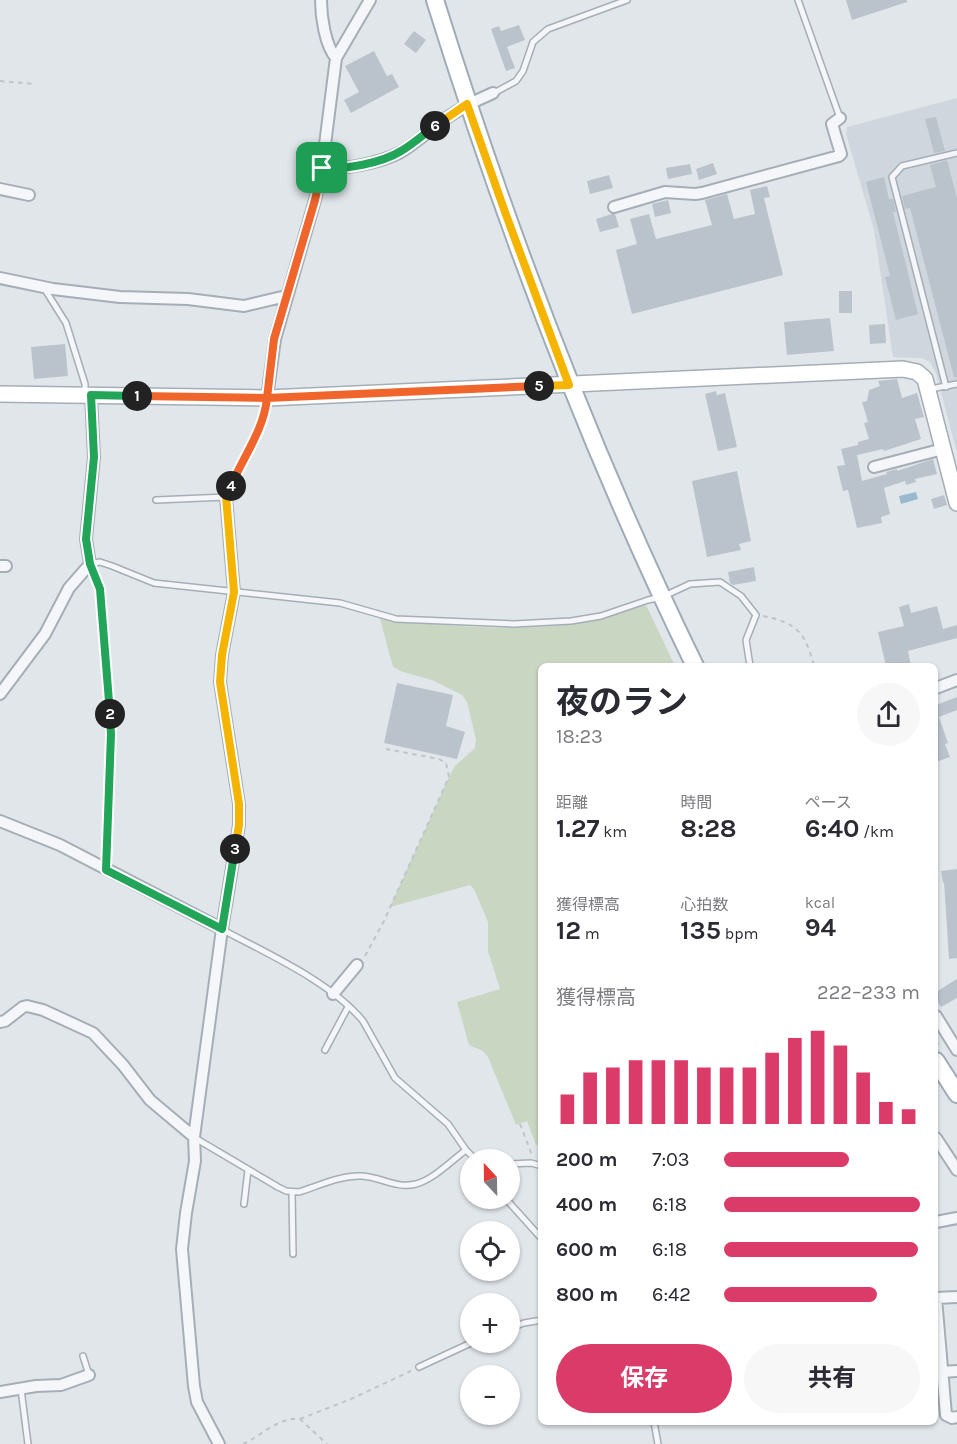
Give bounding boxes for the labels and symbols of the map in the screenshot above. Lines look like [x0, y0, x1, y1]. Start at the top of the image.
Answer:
pin: 6 [420, 111, 450, 141]
pin [296, 142, 347, 193]
pin: 5 [524, 371, 554, 401]
pin: 1 [122, 381, 152, 411]
pin: 4 [216, 471, 246, 501]
pin: 2 [95, 699, 125, 729]
pin: 3 [220, 834, 250, 864]
north arrow [460, 1149, 520, 1209]

